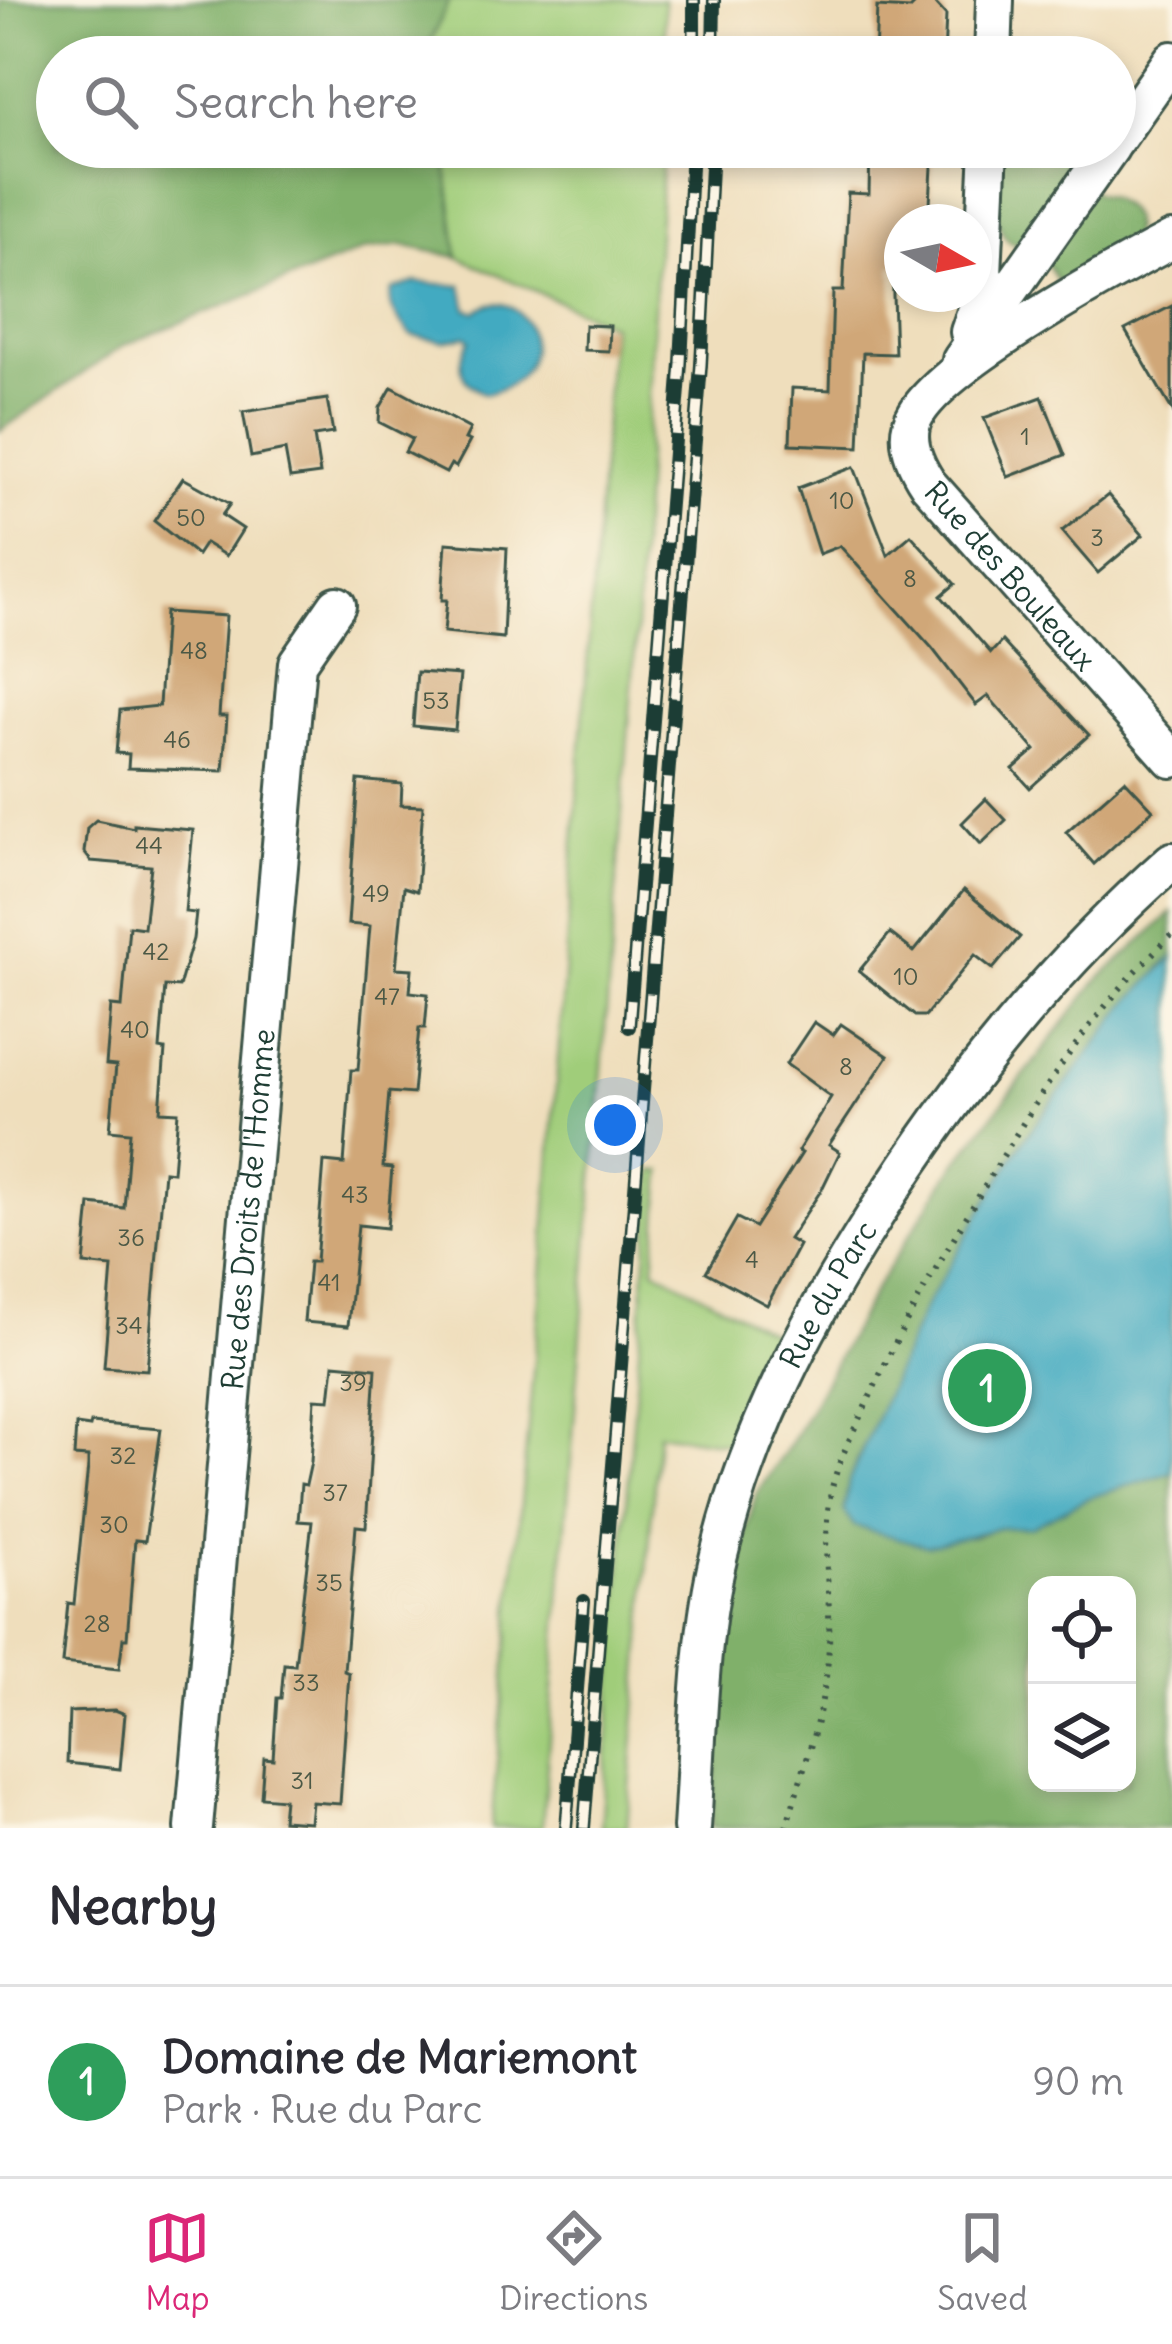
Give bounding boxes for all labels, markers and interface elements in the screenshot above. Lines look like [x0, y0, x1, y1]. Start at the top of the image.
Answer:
search box [36, 36, 1136, 168]
icon: search [78, 69, 144, 135]
text: Search here [174, 74, 418, 130]
north arrow [884, 204, 992, 312]
house number: 1 [1020, 421, 1030, 451]
street label: Rue des Bouleaux [917, 473, 1105, 678]
house number: 10 [829, 485, 855, 515]
house number: 50 [176, 502, 206, 532]
house number: 3 [1090, 522, 1104, 552]
house number: 8 [903, 563, 917, 593]
house number: 48 [180, 635, 208, 665]
house number: 53 [422, 685, 450, 715]
house number: 46 [163, 724, 191, 754]
house number: 44 [135, 830, 163, 860]
house number: 49 [362, 878, 390, 908]
house number: 42 [142, 936, 170, 966]
house number: 10 [893, 961, 919, 991]
house number: 47 [374, 981, 400, 1011]
house number: 40 [120, 1014, 150, 1044]
street label: Rue des Droits de l'Homme [213, 1027, 283, 1391]
house number: 8 [839, 1051, 853, 1081]
your location [585, 1095, 645, 1155]
house number: 43 [341, 1179, 369, 1209]
street label: Rue du Parc [771, 1214, 885, 1374]
house number: 36 [117, 1222, 145, 1252]
house number: 4 [745, 1244, 759, 1274]
house number: 41 [317, 1267, 341, 1297]
house number: 34 [115, 1310, 143, 1340]
pin: 1 [948, 1343, 1026, 1433]
house number: 39 [339, 1367, 367, 1397]
house number: 32 [110, 1440, 136, 1470]
house number: 37 [322, 1477, 348, 1507]
house number: 30 [99, 1509, 129, 1539]
house number: 35 [315, 1567, 343, 1597]
map controls [1028, 1576, 1136, 1792]
button: locate [1028, 1576, 1136, 1684]
house number: 28 [84, 1608, 110, 1638]
house number: 33 [292, 1667, 320, 1697]
button: layers [1028, 1684, 1136, 1792]
house number: 31 [291, 1765, 313, 1795]
text: Nearby [48, 1874, 217, 1938]
text: Domaine de Mariemont [162, 2029, 637, 2085]
text: 1 [79, 2057, 95, 2106]
text: 90 m [1032, 2057, 1124, 2106]
text: Park · Rue du Parc [162, 2085, 482, 2134]
tab: Map [144, 2205, 210, 2319]
tab: Directions [499, 2205, 648, 2319]
tab: Saved [937, 2205, 1028, 2319]

